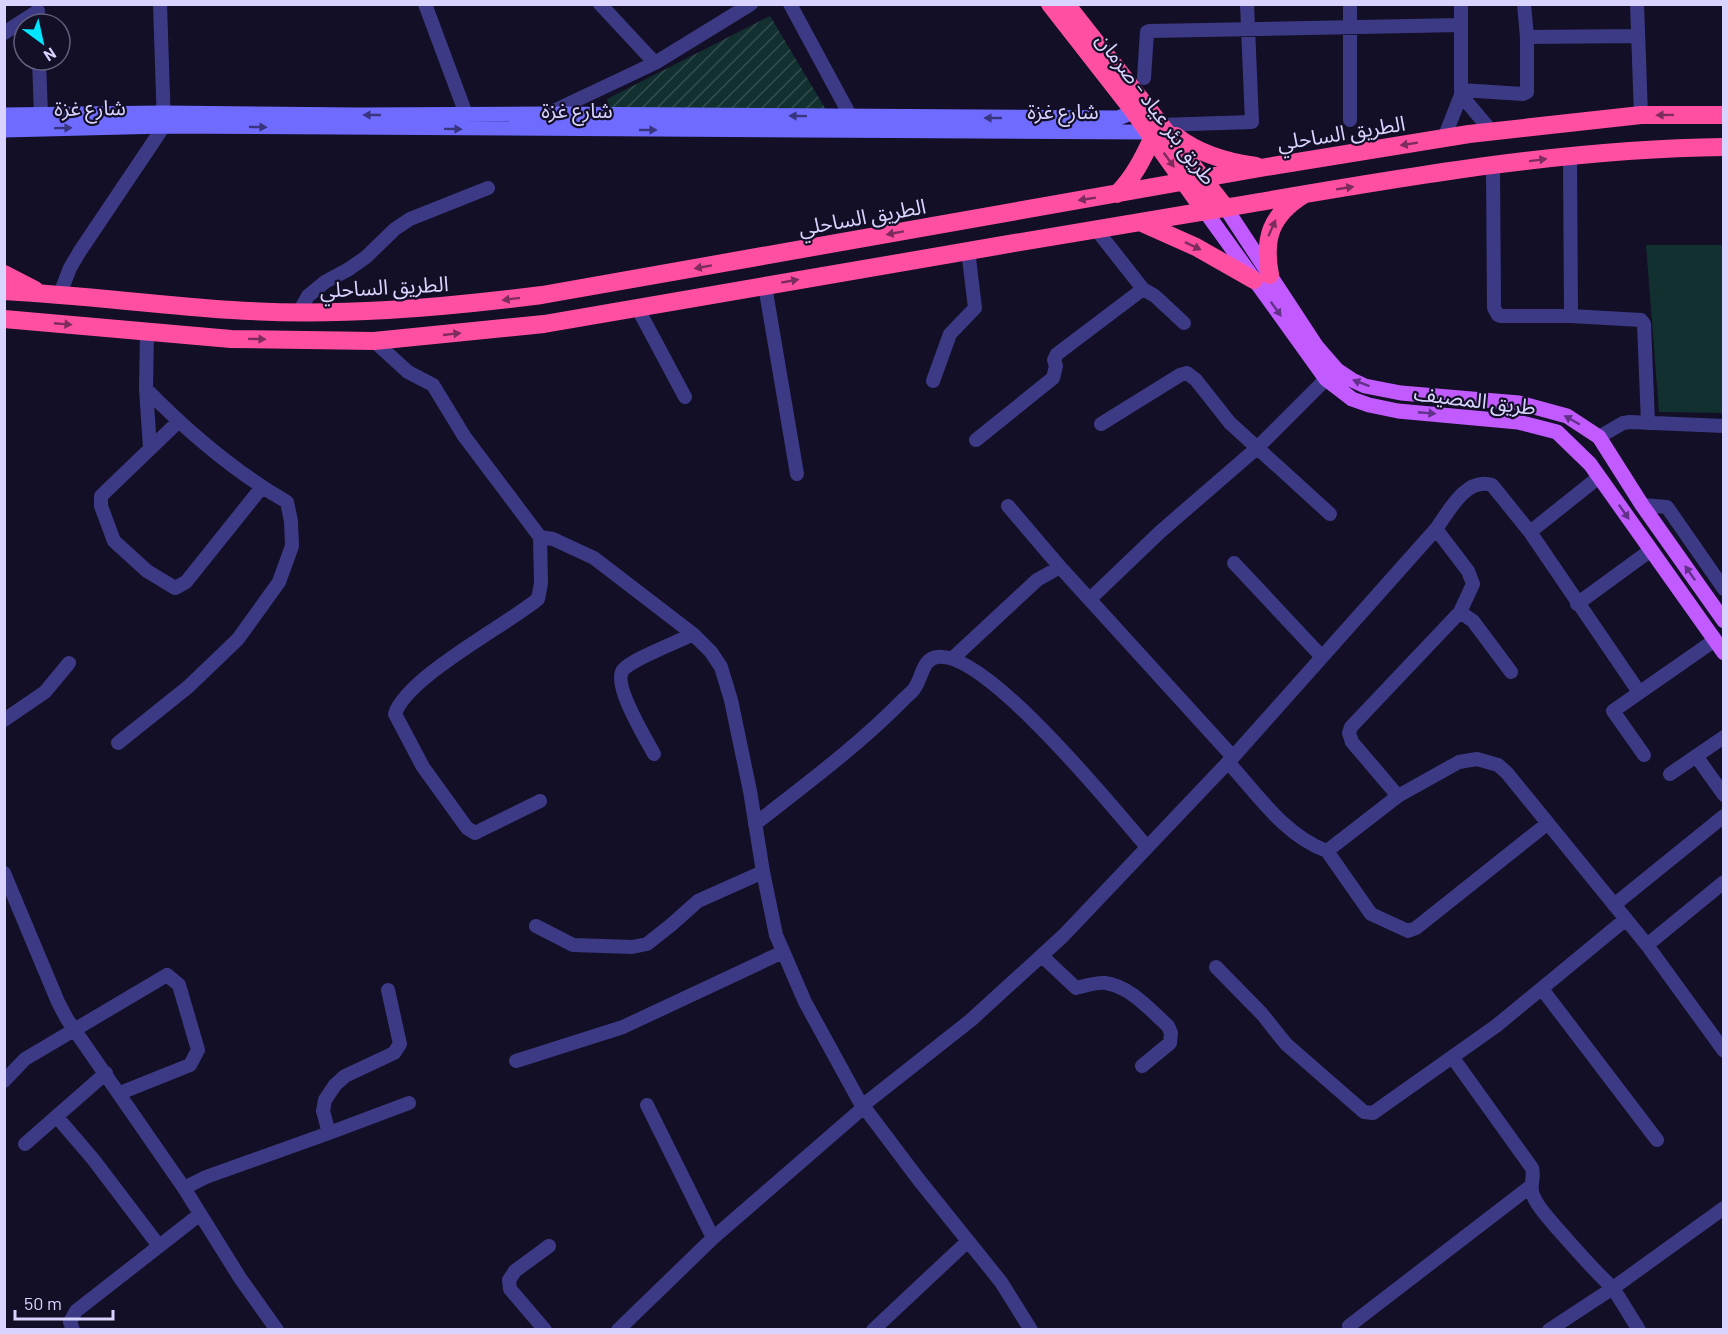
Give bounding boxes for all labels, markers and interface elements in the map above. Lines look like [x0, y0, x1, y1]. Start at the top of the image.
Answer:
north arrow [12, 12, 72, 72]
street label: طريق بئر عياد - صرمان [1090, 27, 1222, 190]
text: N [41, 44, 60, 66]
street label: شارع غزة [54, 94, 126, 124]
street label: شارع غزة [541, 97, 613, 126]
street label: شارع غزة [1027, 98, 1099, 127]
one-way arrow [362, 110, 381, 120]
street label: الطريق الساحلي [1275, 110, 1407, 159]
one-way arrow [1656, 110, 1675, 120]
one-way arrow [788, 111, 807, 121]
one-way arrow [983, 113, 1002, 122]
one-way arrow [248, 122, 267, 132]
one-way arrow [53, 124, 72, 133]
one-way arrow [443, 124, 462, 134]
one-way arrow [638, 125, 657, 135]
one-way arrow [1399, 140, 1418, 149]
one-way arrow [1163, 152, 1175, 167]
one-way arrow [1529, 156, 1548, 165]
one-way arrow [1336, 183, 1355, 192]
street label: الطريق الساحلي [796, 192, 929, 244]
one-way arrow [1077, 194, 1096, 203]
one-way arrow [1268, 219, 1277, 236]
one-way arrow [885, 228, 904, 237]
one-way arrow [1185, 241, 1202, 250]
one-way arrow [693, 263, 712, 272]
street label: الطريق الساحلي [319, 270, 449, 307]
one-way arrow [780, 277, 799, 286]
one-way arrow [501, 295, 520, 304]
one-way arrow [1270, 301, 1282, 317]
one-way arrow [53, 319, 72, 329]
one-way arrow [442, 329, 461, 339]
one-way arrow [248, 334, 267, 344]
one-way arrow [1352, 378, 1370, 387]
street label: طريق المصيف [1412, 379, 1537, 421]
one-way arrow [1417, 408, 1436, 418]
one-way arrow [1564, 415, 1580, 426]
one-way arrow [1618, 504, 1630, 520]
one-way arrow [1684, 565, 1696, 581]
scale bar [15, 1283, 112, 1321]
text: 50 m [24, 1292, 62, 1314]

